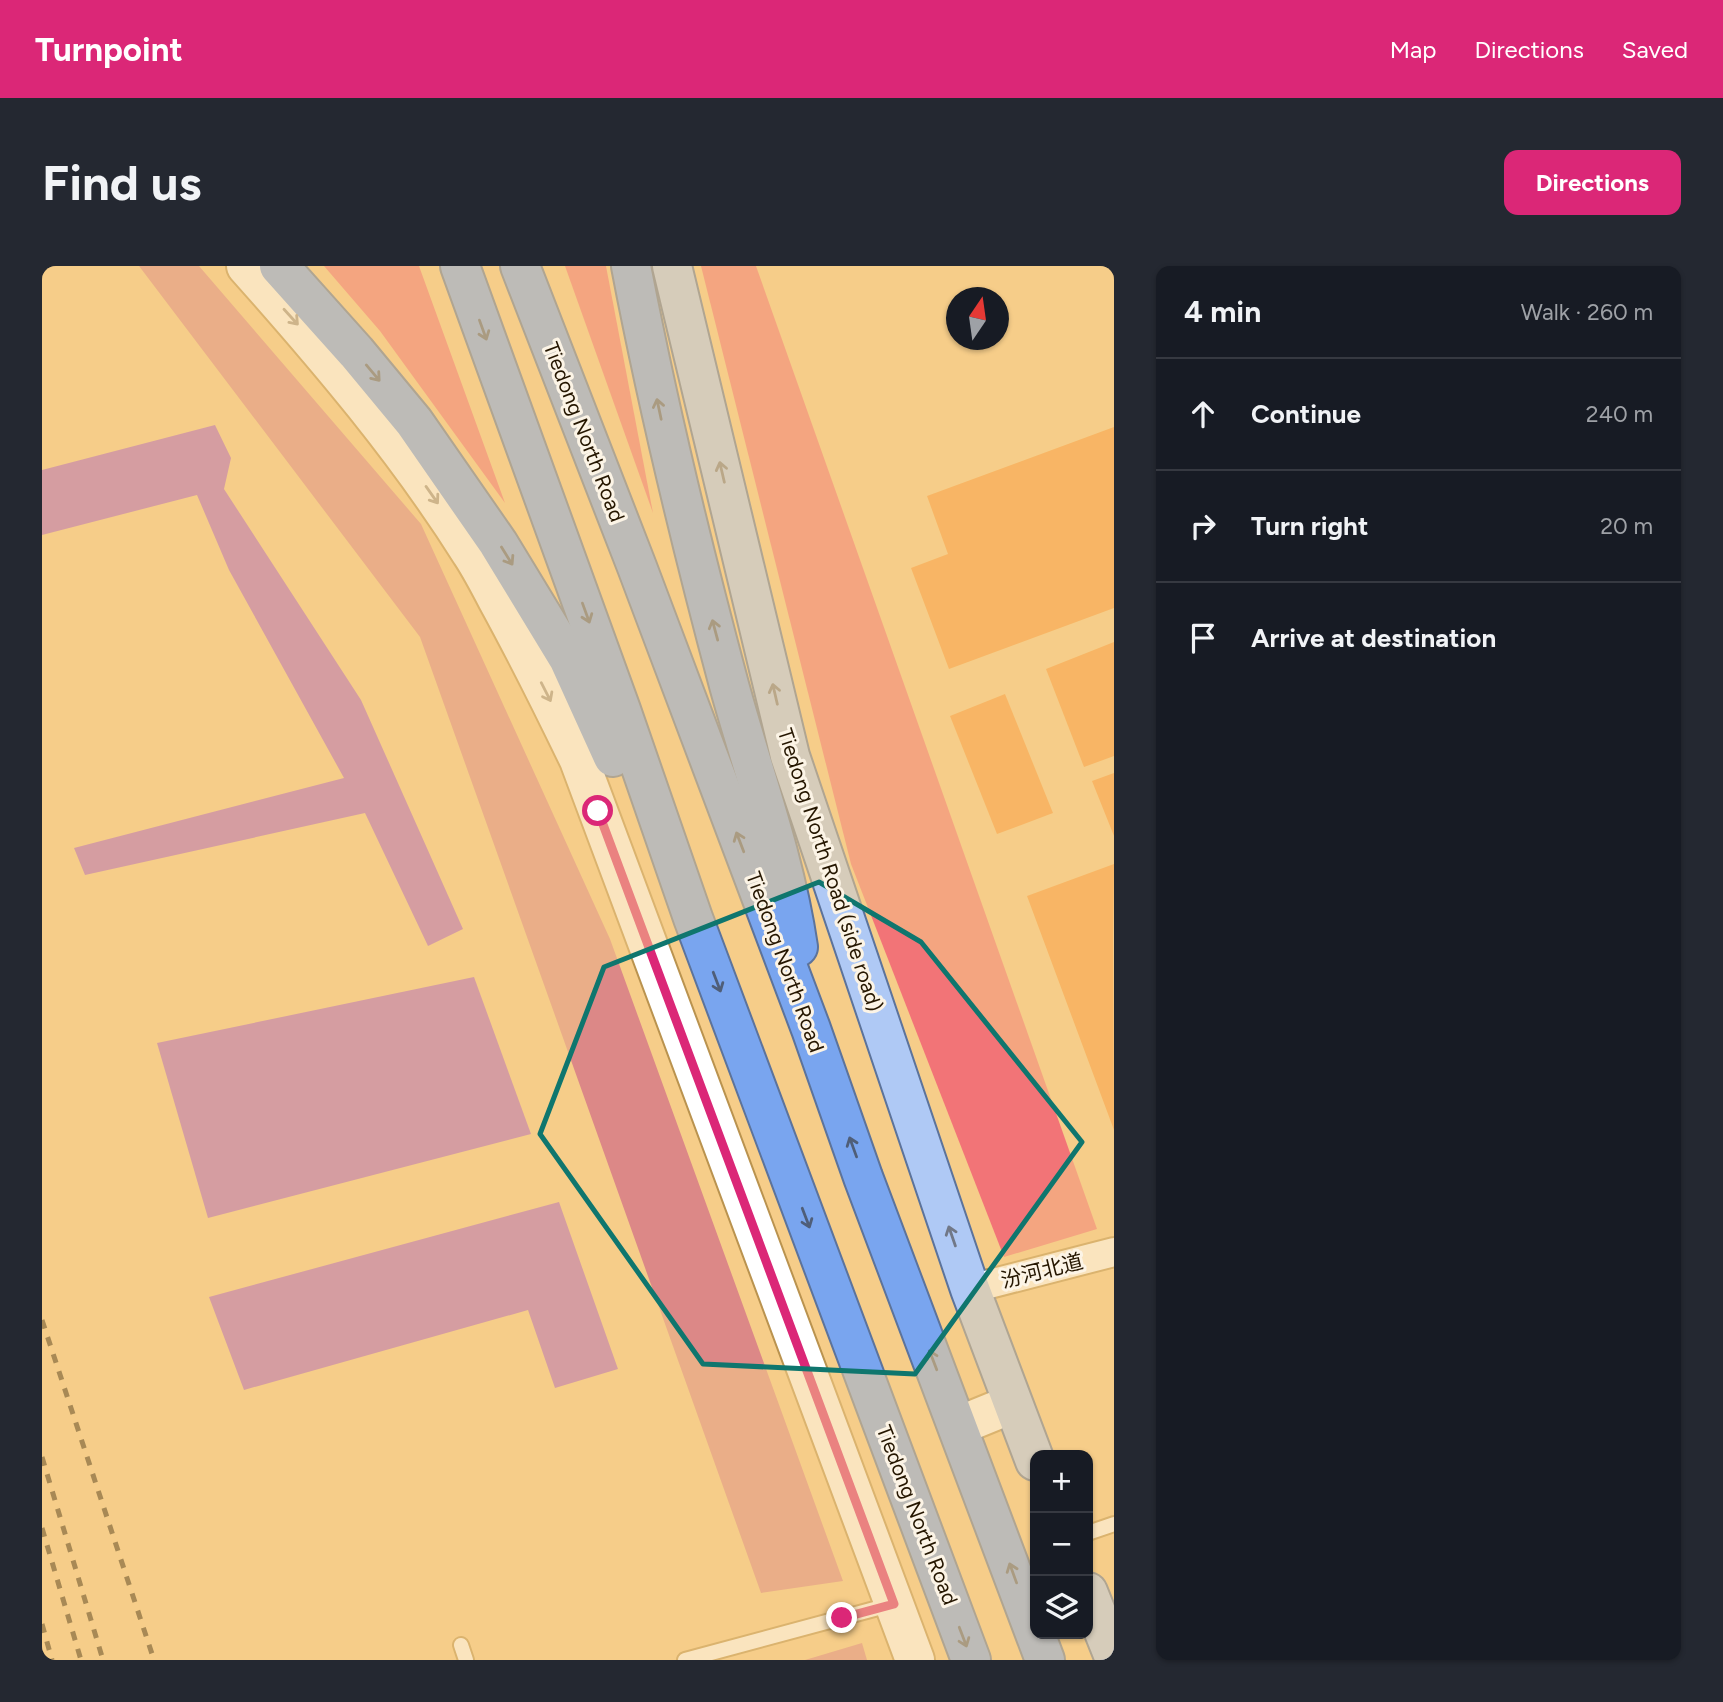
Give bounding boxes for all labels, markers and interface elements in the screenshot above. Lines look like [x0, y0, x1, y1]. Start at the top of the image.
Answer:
text: Turnpoint [35, 30, 183, 69]
text: Map [1390, 35, 1436, 64]
text: Directions [1474, 35, 1584, 64]
text: Saved [1622, 35, 1688, 64]
button: Directions [1504, 150, 1681, 215]
text: Find us [42, 153, 201, 212]
north arrow [946, 287, 1009, 350]
text: 4 min [1184, 293, 1261, 330]
text: Walk · 260 m [1521, 298, 1653, 326]
one-way arrow [283, 308, 299, 326]
one-way arrow [478, 319, 490, 341]
street label: Tiedong North Road [539, 338, 630, 525]
one-way arrow [365, 363, 381, 381]
icon: ahead [1184, 395, 1222, 433]
one-way arrow [652, 398, 666, 421]
text: Continue [1251, 398, 1361, 430]
text: 240 m [1586, 400, 1653, 428]
one-way arrow [715, 462, 728, 484]
one-way arrow [425, 485, 440, 504]
icon: right [1184, 507, 1222, 545]
text: Turn right [1251, 510, 1368, 542]
text: 20 m [1600, 512, 1653, 540]
one-way arrow [500, 546, 514, 566]
one-way arrow [581, 602, 593, 624]
one-way arrow [708, 619, 721, 642]
icon: arrive [1184, 619, 1222, 657]
text: Arrive at destination [1251, 622, 1496, 654]
one-way arrow [539, 681, 553, 702]
one-way arrow [768, 683, 781, 706]
street label: Tiedong North Road (side road) [772, 725, 888, 1015]
route start [582, 795, 613, 826]
one-way arrow [733, 831, 745, 853]
street label: Tiedong North Road [741, 868, 829, 1056]
one-way arrow [712, 970, 724, 992]
one-way arrow [846, 1136, 858, 1158]
one-way arrow [800, 1206, 813, 1228]
one-way arrow [945, 1225, 957, 1247]
street label: 汾河北道 [998, 1248, 1086, 1293]
one-way arrow [926, 1349, 938, 1371]
street label: Tiedong North Road [872, 1421, 963, 1608]
map controls [1030, 1450, 1093, 1639]
button: + [1030, 1450, 1093, 1513]
button: − [1030, 1513, 1093, 1576]
one-way arrow [1005, 1562, 1018, 1584]
button: layers [1030, 1576, 1093, 1639]
route end [826, 1602, 857, 1633]
one-way arrow [958, 1626, 970, 1648]

